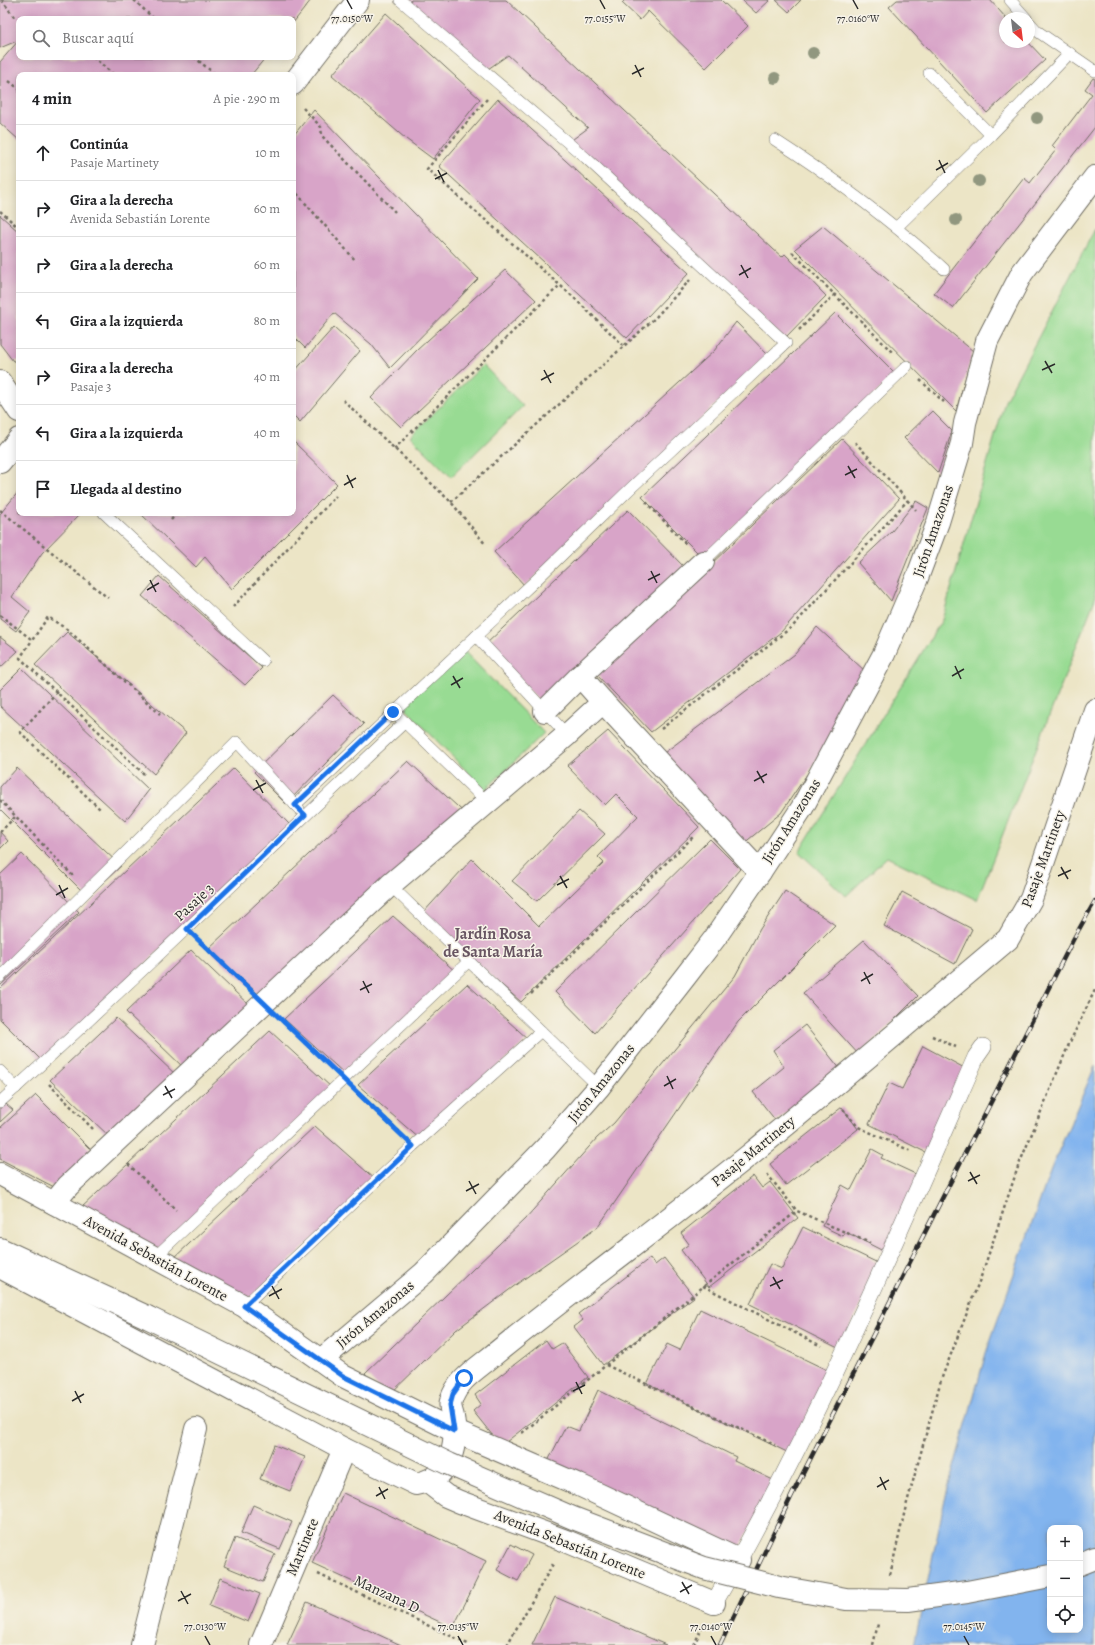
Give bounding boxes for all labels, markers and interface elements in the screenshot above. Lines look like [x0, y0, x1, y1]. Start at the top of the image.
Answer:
text: 77.0150°W [331, 12, 374, 25]
text: 77.0155°W [584, 12, 626, 25]
text: 77.0160°W [837, 12, 880, 25]
north arrow [999, 12, 1035, 48]
search box [16, 16, 296, 60]
icon: search [30, 27, 52, 49]
text: Buscar aquí [62, 28, 134, 48]
text: 4 min [32, 87, 72, 110]
text: A pie · 290 m [213, 90, 280, 107]
text: Continúa [70, 134, 128, 154]
icon: ahead [32, 142, 54, 164]
text: 10 m [255, 144, 280, 161]
text: Pasaje Martinety [70, 154, 159, 171]
text: Gira a la derecha [70, 190, 173, 210]
icon: right [32, 198, 54, 220]
text: 60 m [254, 200, 280, 217]
text: Avenida Sebastián Lorente [70, 210, 210, 227]
icon: right [32, 254, 54, 276]
text: Gira a la derecha [70, 255, 173, 275]
text: 60 m [254, 256, 280, 273]
icon: left [32, 310, 54, 332]
text: Gira a la izquierda [70, 311, 183, 331]
text: 80 m [253, 312, 280, 329]
text: Gira a la derecha [70, 358, 173, 378]
icon: right [32, 366, 54, 388]
text: 40 m [254, 368, 280, 385]
text: Pasaje 3 [70, 378, 111, 395]
icon: left [32, 422, 54, 444]
text: Gira a la izquierda [70, 423, 183, 443]
text: 40 m [254, 424, 280, 441]
icon: arrive [32, 478, 54, 500]
text: Llegada al destino [70, 479, 182, 499]
street label: Jirón Amazonas [908, 482, 958, 580]
route end [384, 703, 402, 721]
street label: Jirón Amazonas [757, 775, 825, 867]
street label: Pasaje Martinety [1016, 807, 1070, 911]
street label: Pasaje 3 [170, 878, 218, 926]
district label: Jardín Rosa de Santa María [443, 923, 543, 963]
street label: Jirón Amazonas [563, 1039, 639, 1127]
street label: Pasaje Martinety [707, 1111, 799, 1191]
street label: Avenida Sebastián Lorente [80, 1210, 232, 1306]
street label: Jirón Amazonas [332, 1275, 418, 1353]
route start [455, 1369, 473, 1387]
street label: Avenida Sebastián Lorente [490, 1504, 649, 1584]
street label: Martinete [281, 1515, 323, 1579]
map controls [1047, 1525, 1083, 1633]
button: + [1047, 1525, 1083, 1561]
button: − [1047, 1561, 1083, 1597]
street label: Manzana D [351, 1570, 423, 1618]
button: locate [1047, 1597, 1083, 1633]
text: 77.0130°W [184, 1620, 227, 1633]
text: 77.0135°W [438, 1620, 479, 1633]
text: 77.0140°W [690, 1620, 733, 1633]
text: 77.0145°W [943, 1620, 985, 1633]

